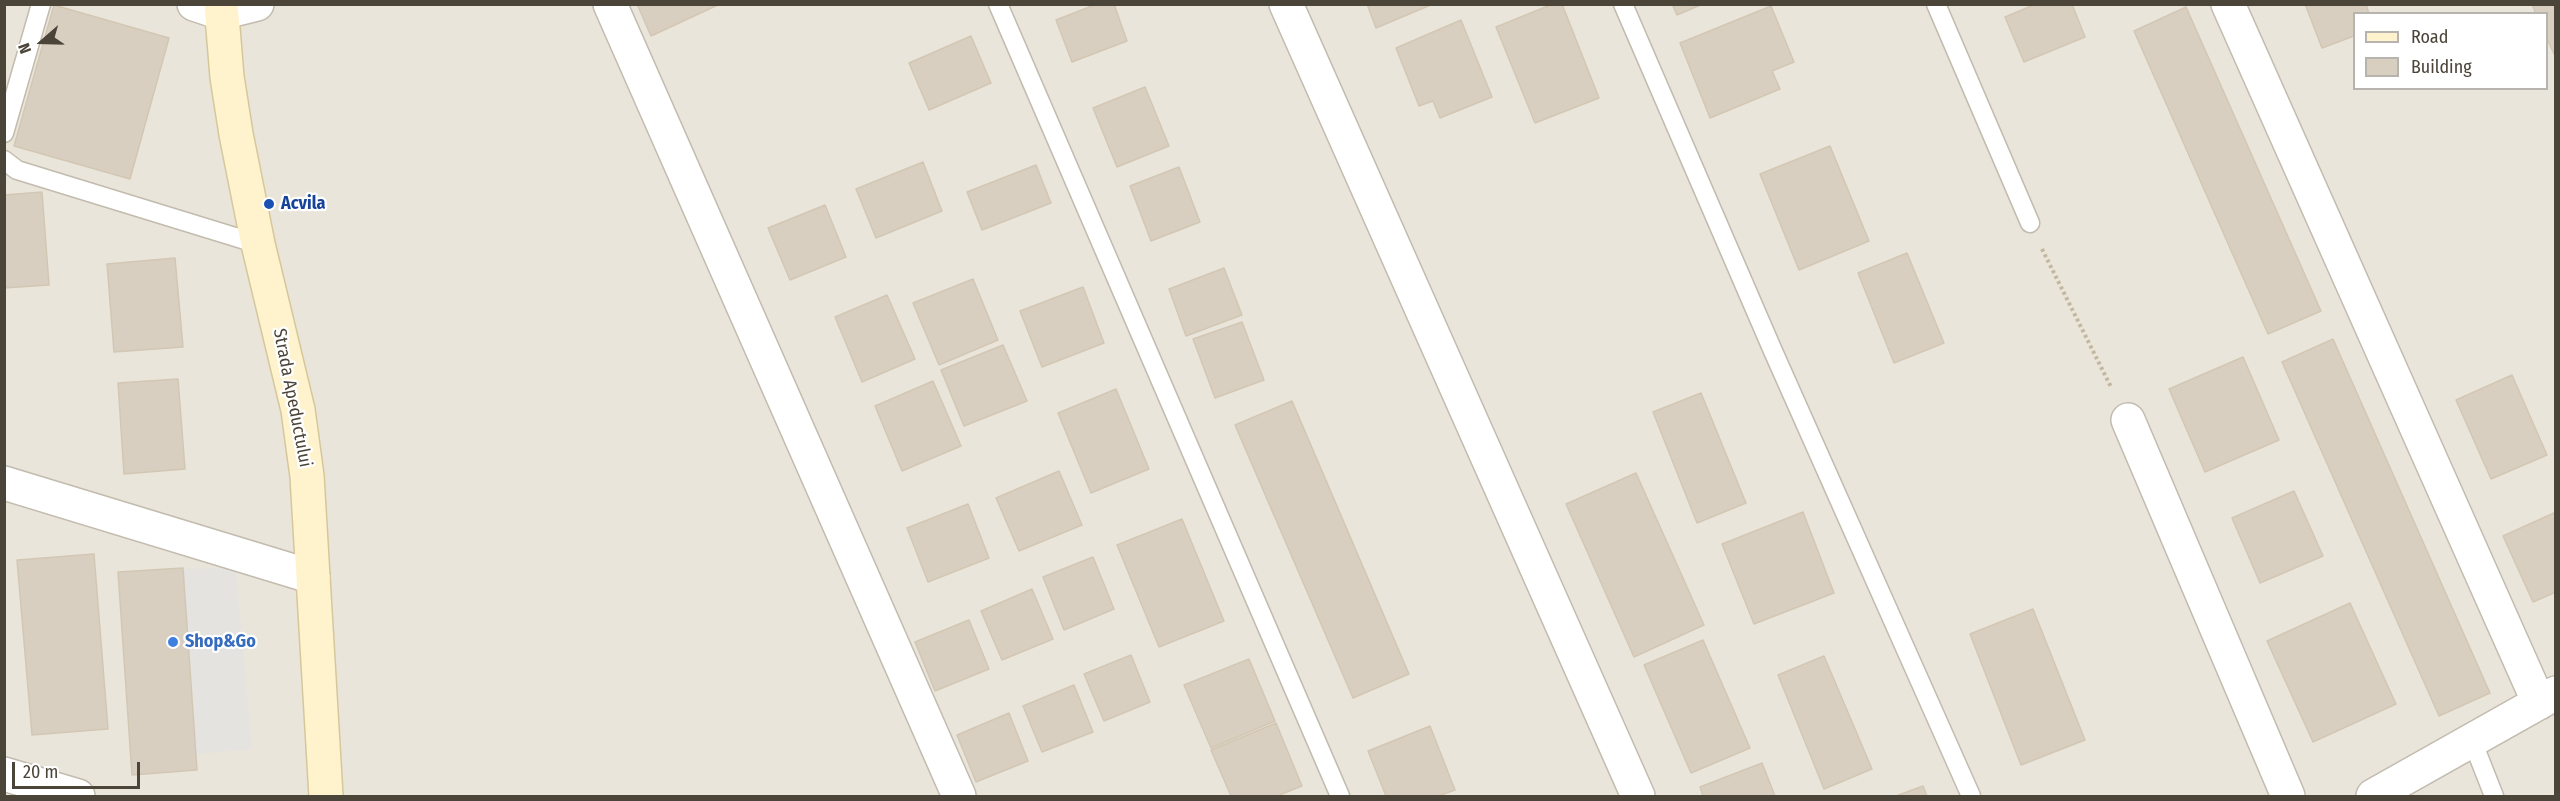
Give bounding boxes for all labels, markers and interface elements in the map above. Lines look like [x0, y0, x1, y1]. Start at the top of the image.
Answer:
north arrow [12, 12, 72, 72]
legend [2353, 12, 2548, 90]
text: Road [2411, 26, 2448, 48]
text: N [14, 41, 35, 56]
text: Building [2411, 56, 2472, 78]
place label: Acvila [281, 193, 326, 215]
marker: Acvila [262, 197, 276, 211]
street label: Strada Apeductului [268, 327, 316, 469]
place label: Shop&Go [185, 631, 256, 653]
marker: Shop&Go [166, 635, 180, 649]
scale bar [15, 750, 142, 788]
text: 20 m [23, 761, 58, 783]

